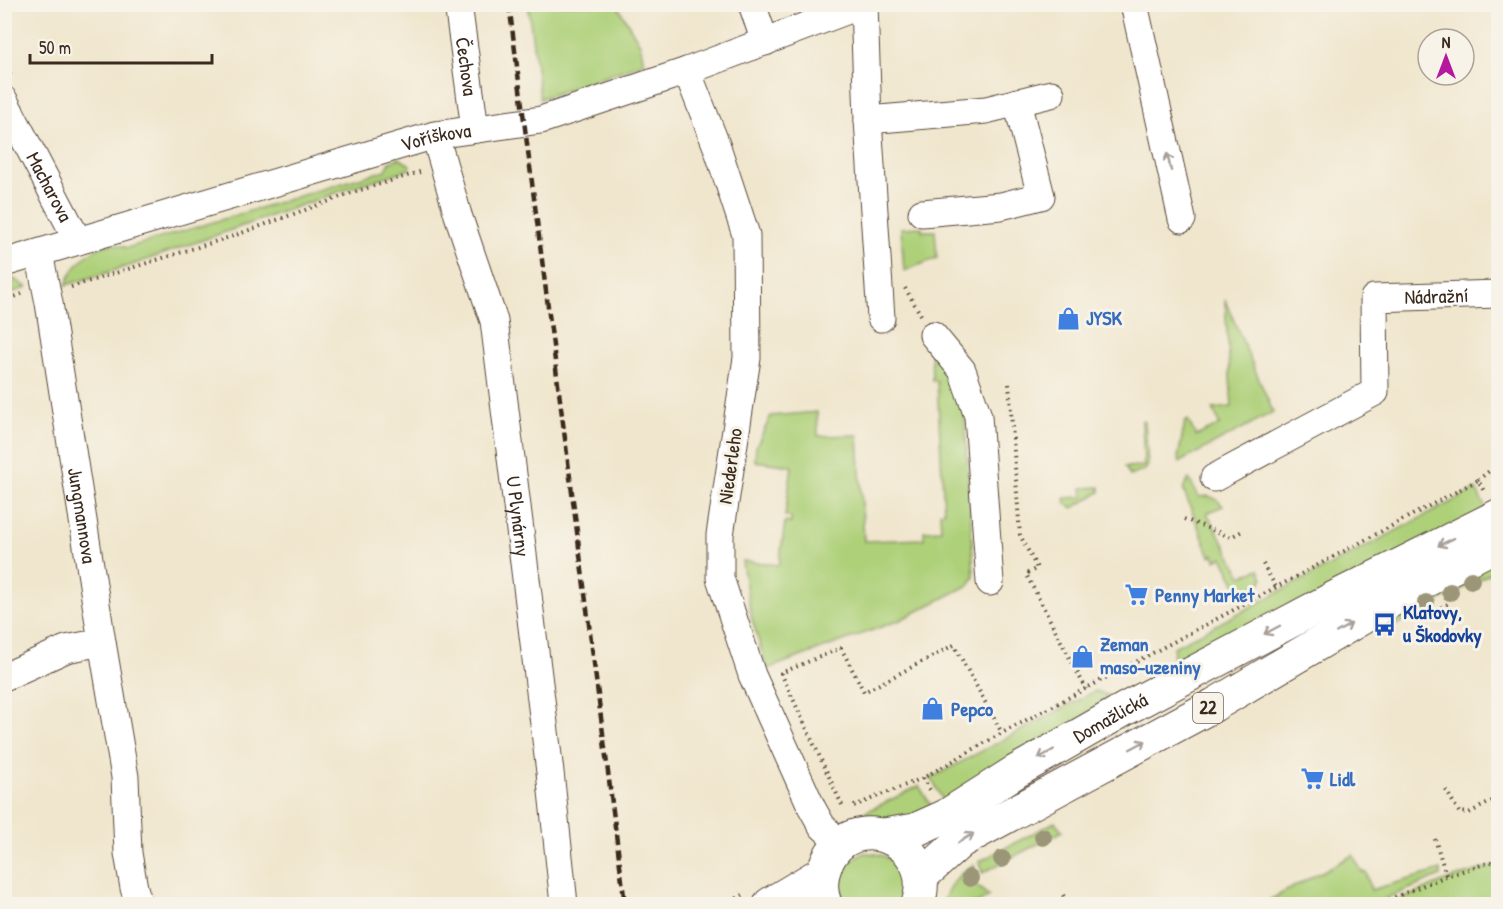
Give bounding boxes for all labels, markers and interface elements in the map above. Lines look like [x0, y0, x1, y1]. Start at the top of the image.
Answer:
scale bar [30, 27, 212, 65]
north arrow [1416, 27, 1476, 87]
text: N [1442, 31, 1451, 53]
text: 50 m [39, 35, 71, 60]
street label: Čechova [450, 35, 484, 98]
street label: Voříškova [397, 116, 473, 158]
street label: Macharova [21, 147, 80, 226]
one-way arrow [1163, 153, 1175, 172]
street label: Nádražní [1404, 281, 1469, 310]
place label: JYSK [1086, 304, 1122, 331]
shop icon: JYSK [1055, 305, 1081, 331]
street label: Niederleho [711, 426, 748, 506]
street label: Jungmannova [62, 465, 104, 565]
street label: U Plynárny [500, 474, 537, 558]
one-way arrow [1438, 537, 1456, 548]
place label: Penny Market [1155, 581, 1255, 609]
supermarket icon: Penny Market [1124, 582, 1150, 608]
place label: Klatovy, u Škodovky [1403, 598, 1482, 649]
bus stop icon: Klatovy, u Škodovky [1372, 611, 1398, 637]
one-way arrow [1335, 622, 1352, 634]
one-way arrow [1264, 625, 1282, 637]
place label: Zeman maso-uzeniny [1100, 630, 1201, 681]
shop icon: Zeman maso-uzeniny [1069, 643, 1095, 669]
street label: Domažlická [1068, 685, 1152, 749]
road number: 22 [1193, 693, 1223, 723]
place label: Pepco [951, 695, 993, 723]
shop icon: Pepco [920, 696, 946, 722]
one-way arrow [1128, 739, 1146, 750]
one-way arrow [1038, 748, 1055, 760]
place label: Lidl [1330, 765, 1356, 792]
supermarket icon: Lidl [1299, 766, 1325, 792]
one-way arrow [957, 832, 974, 844]

